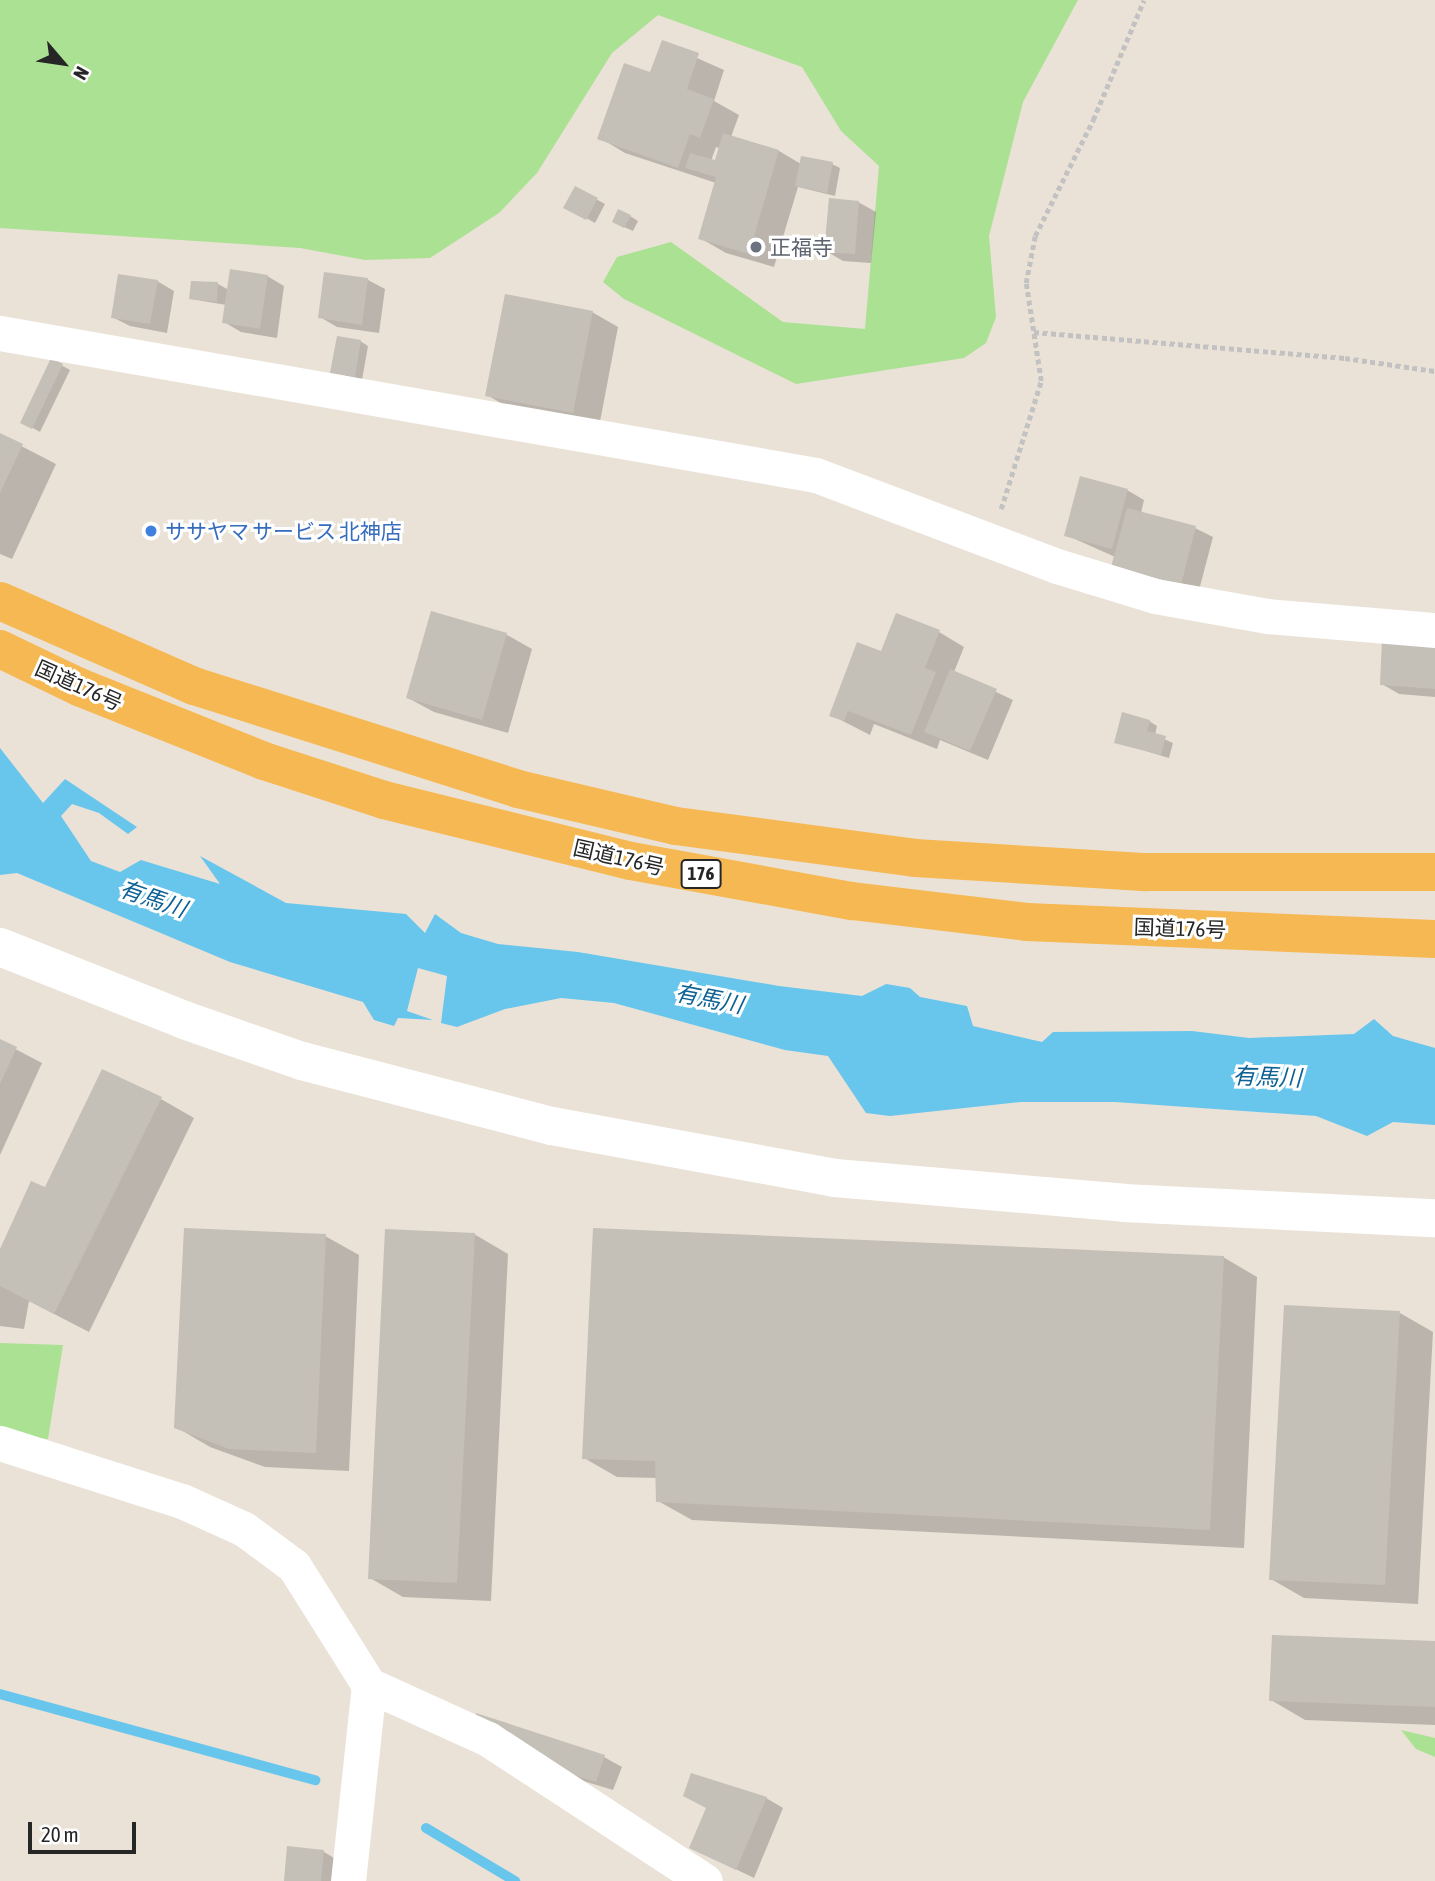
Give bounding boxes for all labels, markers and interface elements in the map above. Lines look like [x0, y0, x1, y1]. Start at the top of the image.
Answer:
north arrow [28, 28, 98, 98]
text: N [69, 63, 94, 83]
place label: 正福寺 [770, 234, 833, 260]
marker: 正福寺 [748, 239, 764, 255]
place label: ササヤマ サービス 北神店 [165, 518, 402, 544]
marker: ササヤマ サービス 北神店 [143, 523, 159, 539]
street label: 国道176号 [32, 655, 126, 715]
street label: 国道176号 [571, 834, 667, 880]
road number: 176 [680, 859, 722, 890]
water label: 有馬川 [116, 875, 190, 923]
street label: 国道176号 [1133, 914, 1227, 942]
water label: 有馬川 [673, 979, 745, 1019]
water label: 有馬川 [1232, 1062, 1302, 1092]
scale bar [32, 1808, 140, 1852]
text: 20 m [41, 1822, 79, 1846]

